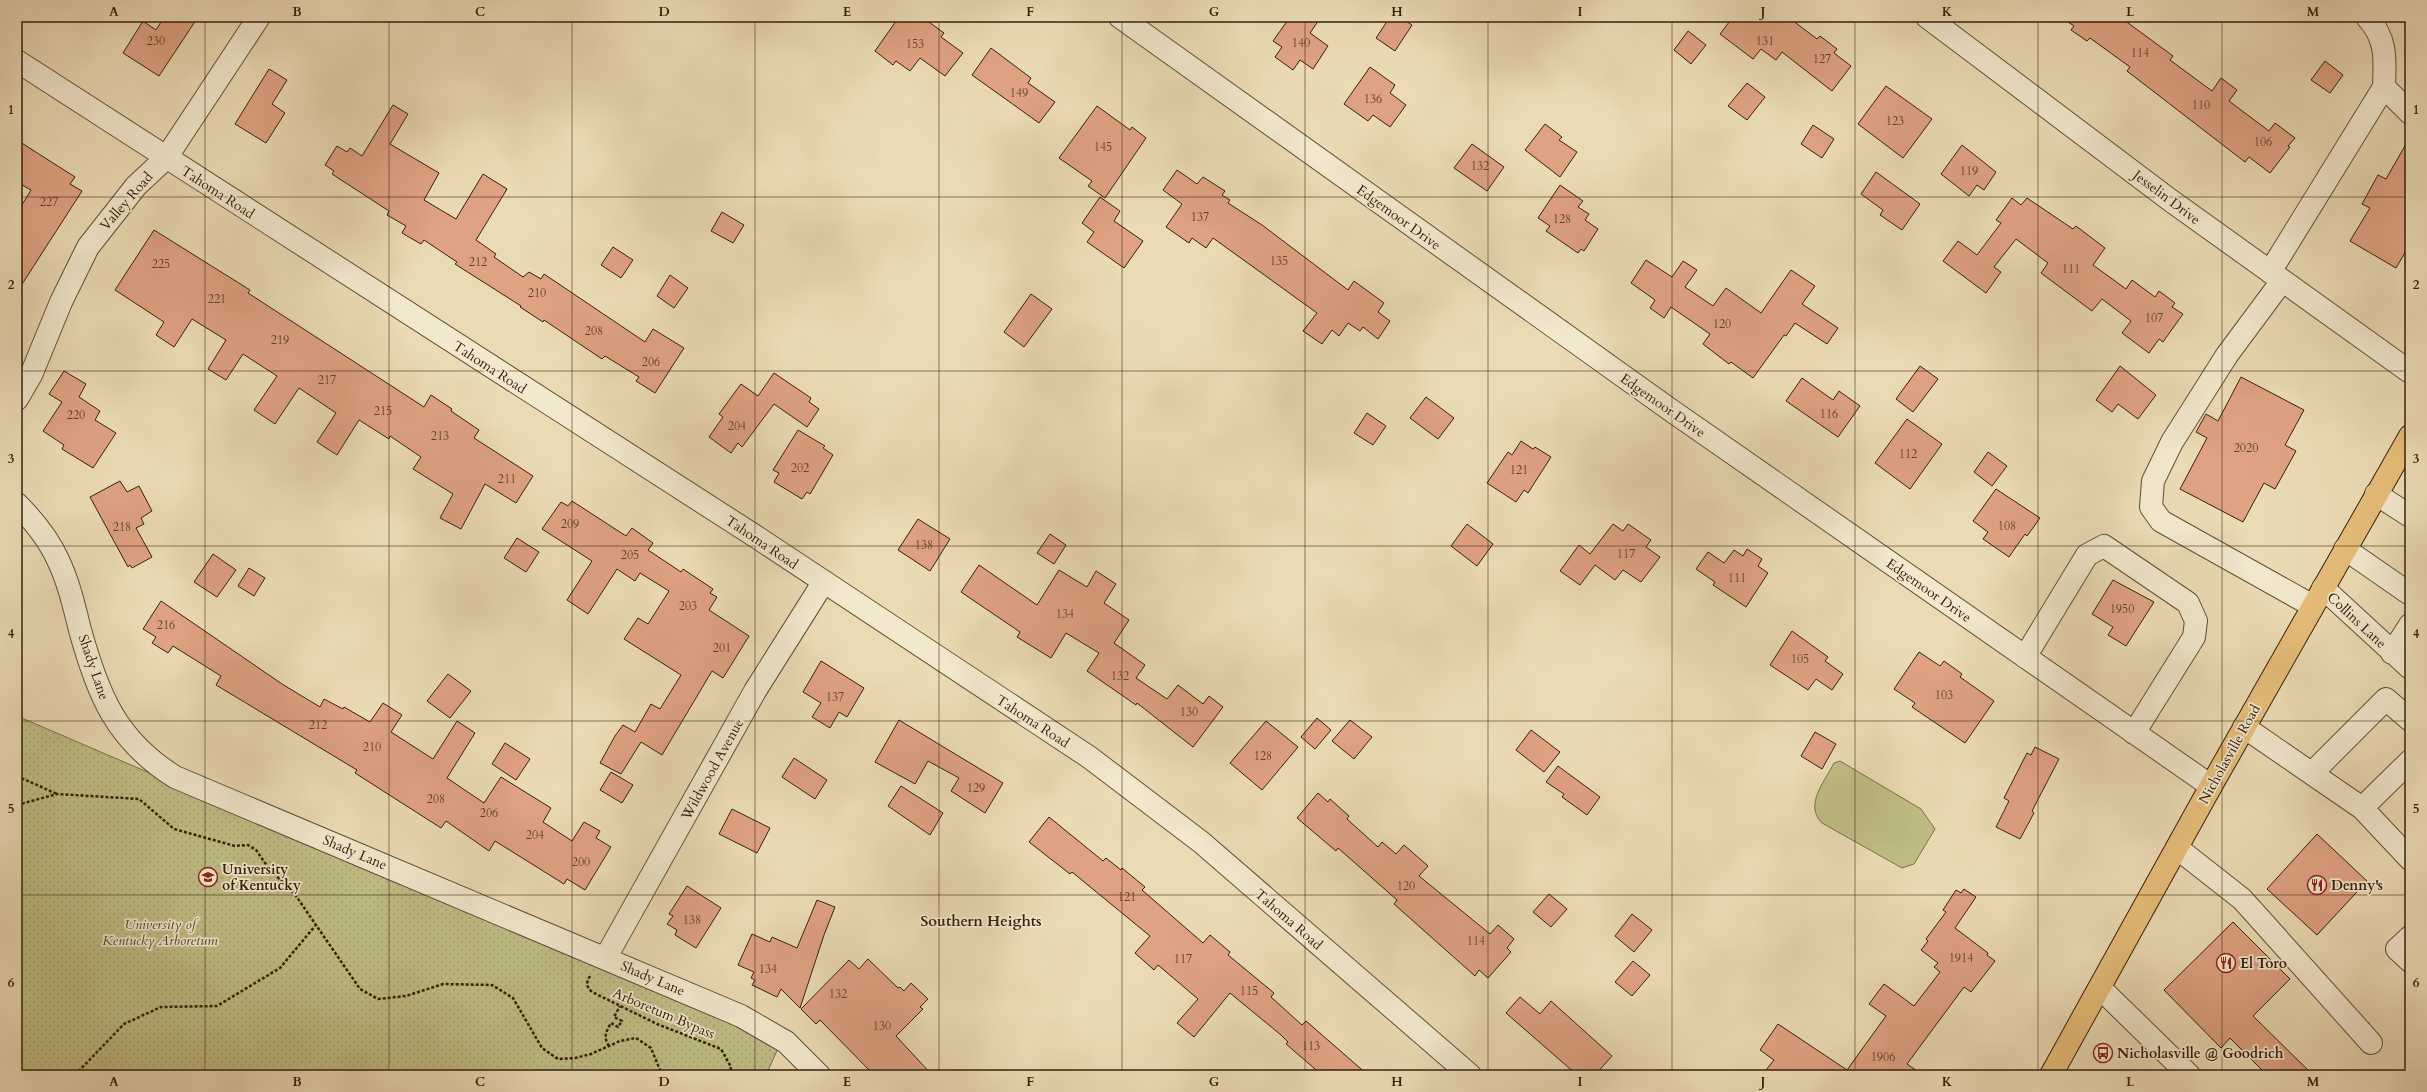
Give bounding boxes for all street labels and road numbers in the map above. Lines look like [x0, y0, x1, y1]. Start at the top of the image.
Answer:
street label: Tahoma Road [177, 162, 259, 224]
street label: Jesselin Drive [2127, 165, 2204, 229]
street label: Valley Road [96, 168, 157, 235]
street label: Edgemoor Drive [1353, 180, 1445, 254]
street label: Tahoma Road [449, 337, 531, 399]
street label: Edgemoor Drive [1616, 369, 1709, 442]
street label: Tahoma Road [722, 511, 802, 574]
street label: Edgemoor Drive [1882, 554, 1975, 627]
street label: Collins Lane [2323, 588, 2390, 653]
street label: Shady Lane [73, 632, 114, 702]
street label: Tahoma Road [992, 691, 1074, 753]
street label: Nicholasville Road [2194, 701, 2265, 807]
street label: Wildwood Avenue [676, 715, 748, 824]
street label: Shady Lane [320, 830, 390, 875]
street label: Tahoma Road [1251, 885, 1327, 954]
street label: Shady Lane [618, 956, 688, 1001]
street label: Arboretum Bypass [610, 983, 718, 1044]

